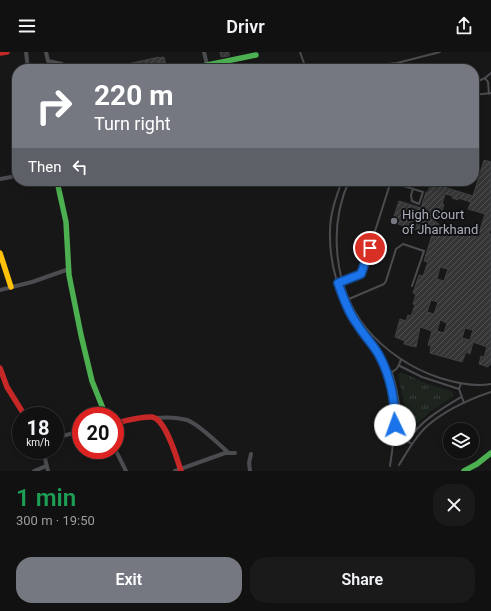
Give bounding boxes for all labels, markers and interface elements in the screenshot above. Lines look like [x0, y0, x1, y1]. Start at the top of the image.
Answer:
icon: menu [16, 15, 38, 37]
icon: share [453, 15, 475, 37]
text: Drivr [226, 16, 265, 37]
text: 220 m [94, 79, 173, 112]
icon: right [28, 80, 80, 132]
text: Turn right [94, 113, 171, 134]
icon: left [69, 156, 91, 178]
text: Then [28, 158, 61, 176]
place label: High Court of Jharkhand [402, 207, 478, 237]
marker: High Court of Jharkhand [389, 216, 399, 226]
pin [353, 231, 387, 265]
icon: arrive [359, 237, 381, 259]
position arrow [374, 404, 416, 446]
speed limit sign: 20 [72, 407, 124, 459]
text: 18 [27, 416, 49, 440]
map controls [443, 423, 479, 459]
button: layers [443, 423, 479, 459]
text: km/h [26, 437, 50, 448]
text: 1 min [16, 484, 76, 512]
button: close [433, 484, 475, 526]
text: 300 m · 19:50 [16, 513, 95, 528]
button: Exit [16, 557, 242, 603]
button: Share [250, 557, 475, 603]

